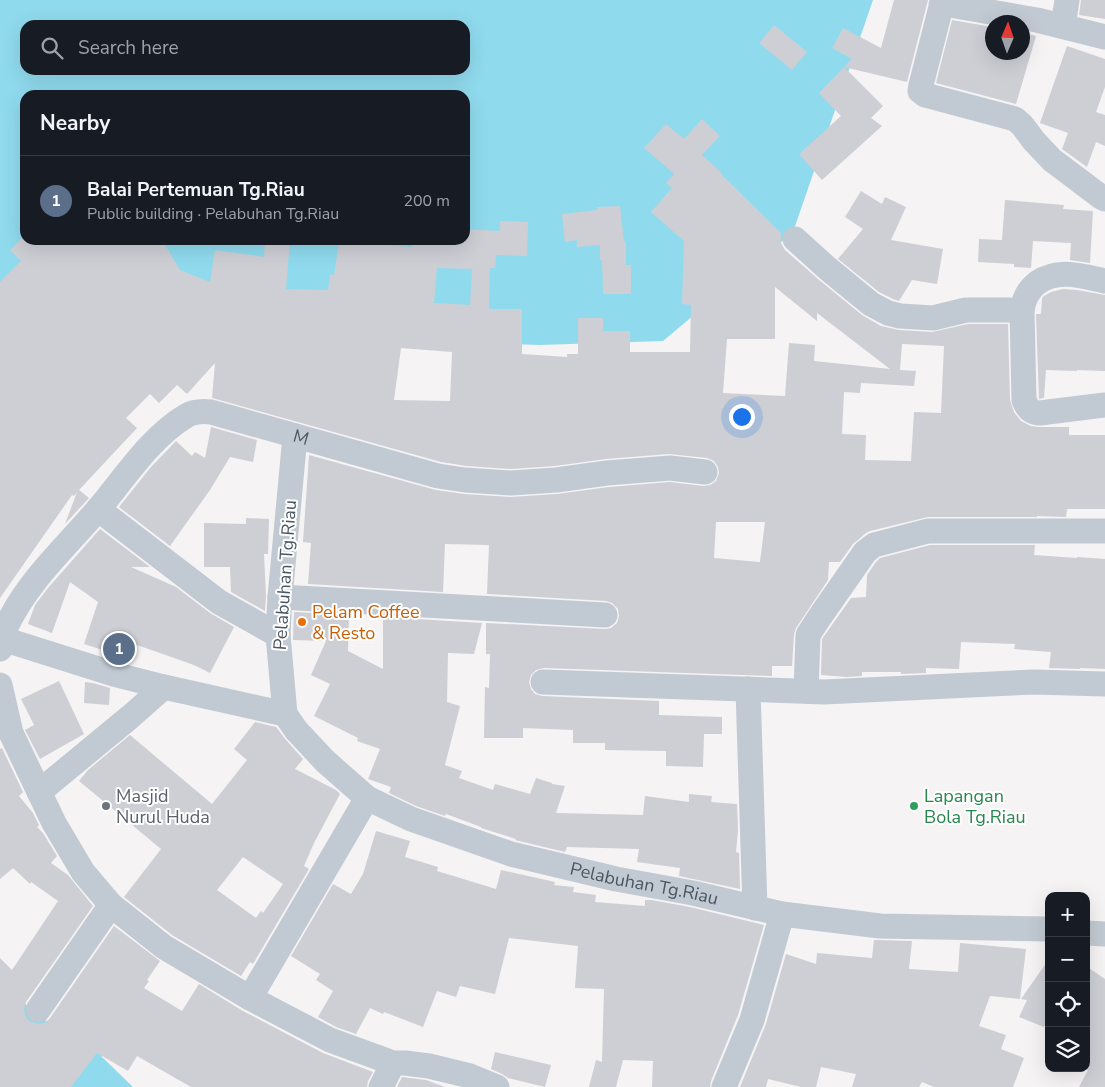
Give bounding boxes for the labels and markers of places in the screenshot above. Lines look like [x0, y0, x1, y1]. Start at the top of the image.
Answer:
place label: Pelam Coffee & Resto [312, 600, 419, 645]
marker: Pelam Coffee & Resto [296, 616, 308, 628]
pin: 1 [103, 630, 135, 668]
place label: Masjid Nurul Huda [116, 784, 210, 829]
place label: Lapangan Bola Tg.Riau [924, 784, 1026, 829]
marker: Masjid Nurul Huda [100, 800, 112, 812]
marker: Lapangan Bola Tg.Riau [908, 800, 920, 812]

